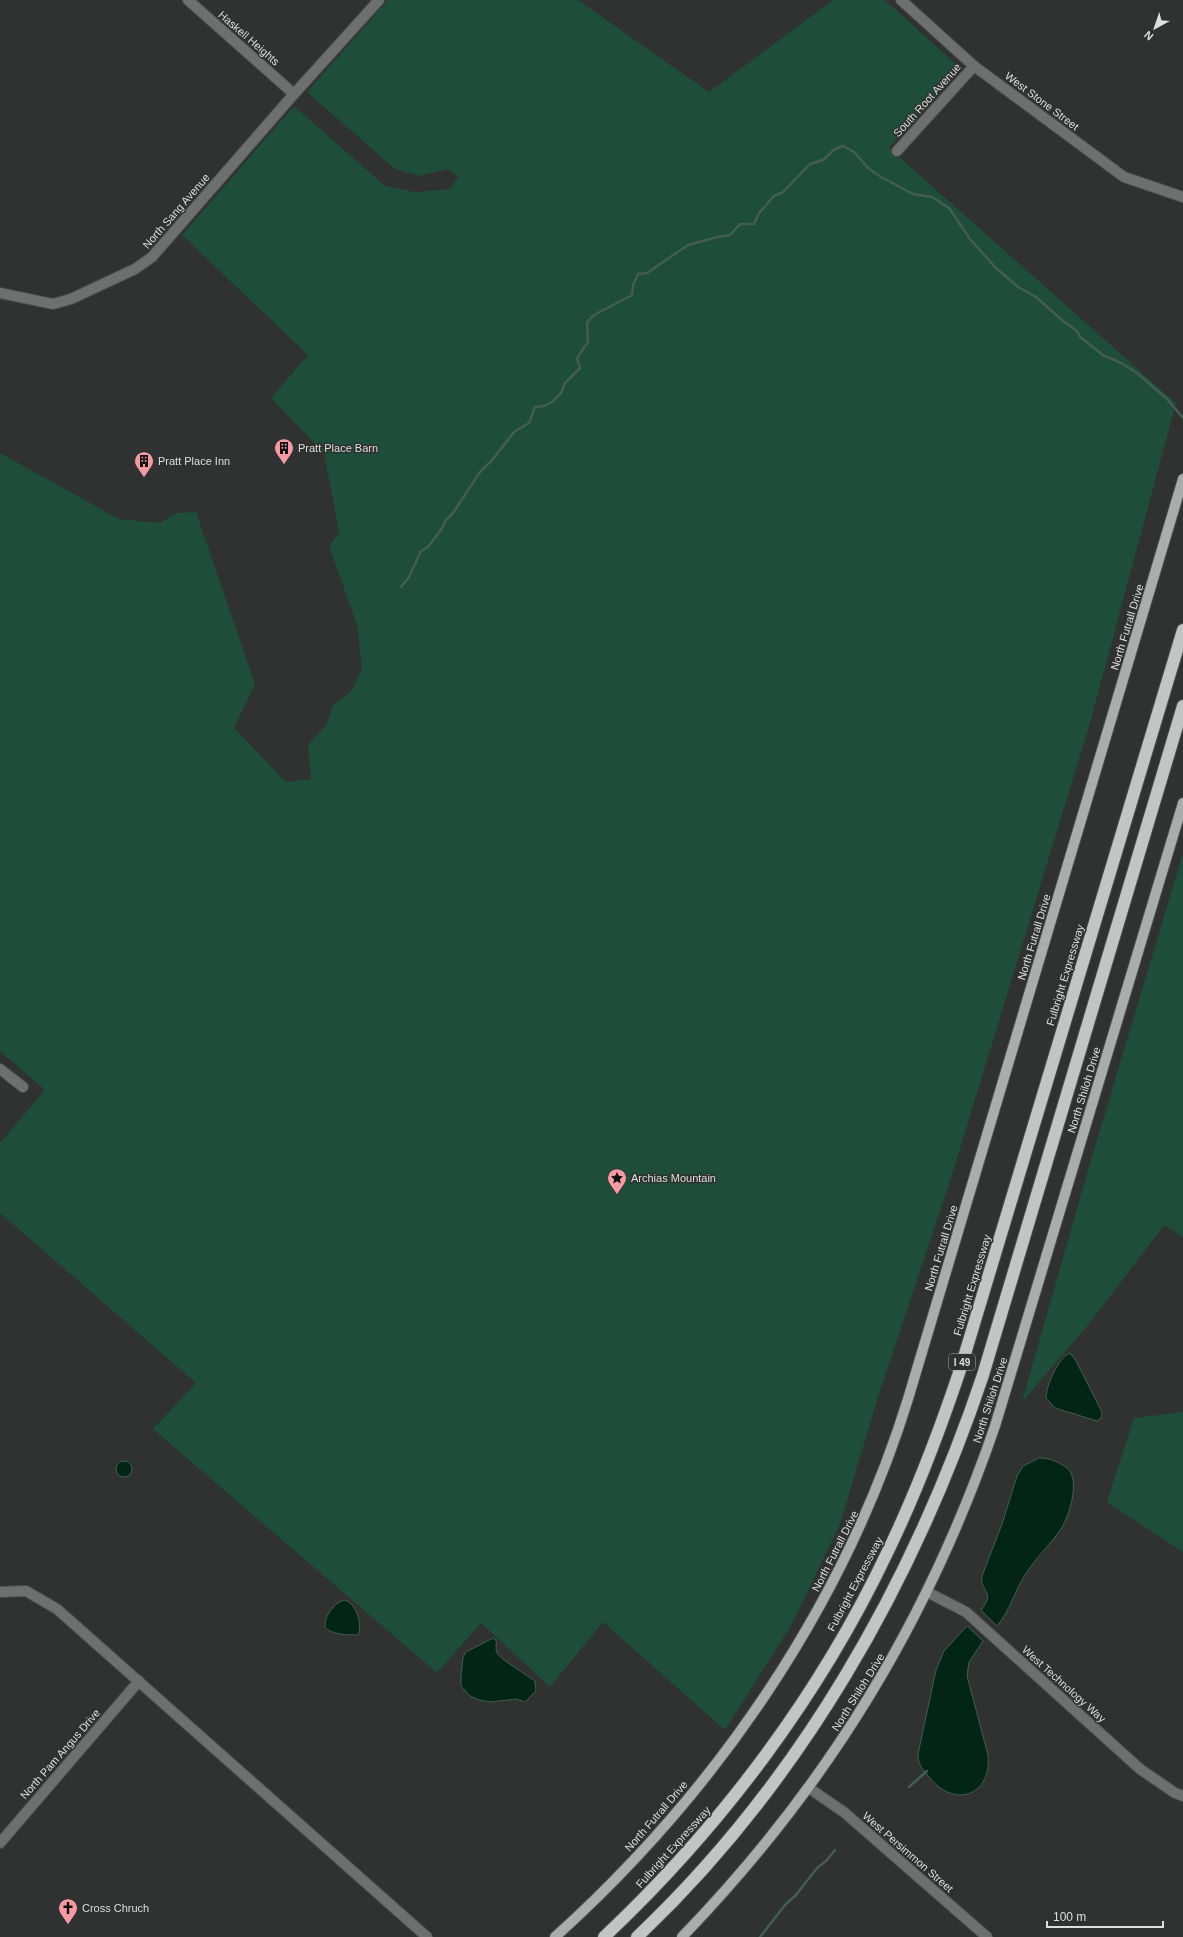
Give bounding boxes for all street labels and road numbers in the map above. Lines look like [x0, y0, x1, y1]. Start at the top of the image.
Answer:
street label: Haskell Heights [216, 8, 282, 68]
street label: South Root Avenue [891, 61, 963, 139]
street label: West Stone Street [1003, 69, 1081, 133]
street label: North Sang Avenue [140, 171, 212, 251]
street label: North Futrall Drive [1108, 583, 1146, 671]
street label: North Futrall Drive [1015, 893, 1053, 981]
street label: Fulbright Expressway [1044, 922, 1086, 1027]
street label: North Shiloh Drive [1065, 1046, 1103, 1134]
street label: North Futrall Drive [922, 1204, 960, 1292]
street label: Fulbright Expressway [951, 1232, 993, 1337]
road number: I 49 [949, 1354, 975, 1370]
street label: North Shiloh Drive [971, 1356, 1009, 1444]
street label: North Futrall Drive [809, 1509, 861, 1593]
street label: Fulbright Expressway [825, 1534, 885, 1633]
street label: West Technology Way [1020, 1643, 1109, 1725]
street label: North Shiloh Drive [829, 1651, 887, 1733]
street label: North Pam Angus Drive [18, 1707, 102, 1801]
street label: North Futrall Drive [622, 1778, 690, 1854]
street label: Fulbright Expressway [633, 1804, 713, 1890]
street label: West Persimmon Street [860, 1809, 956, 1895]

